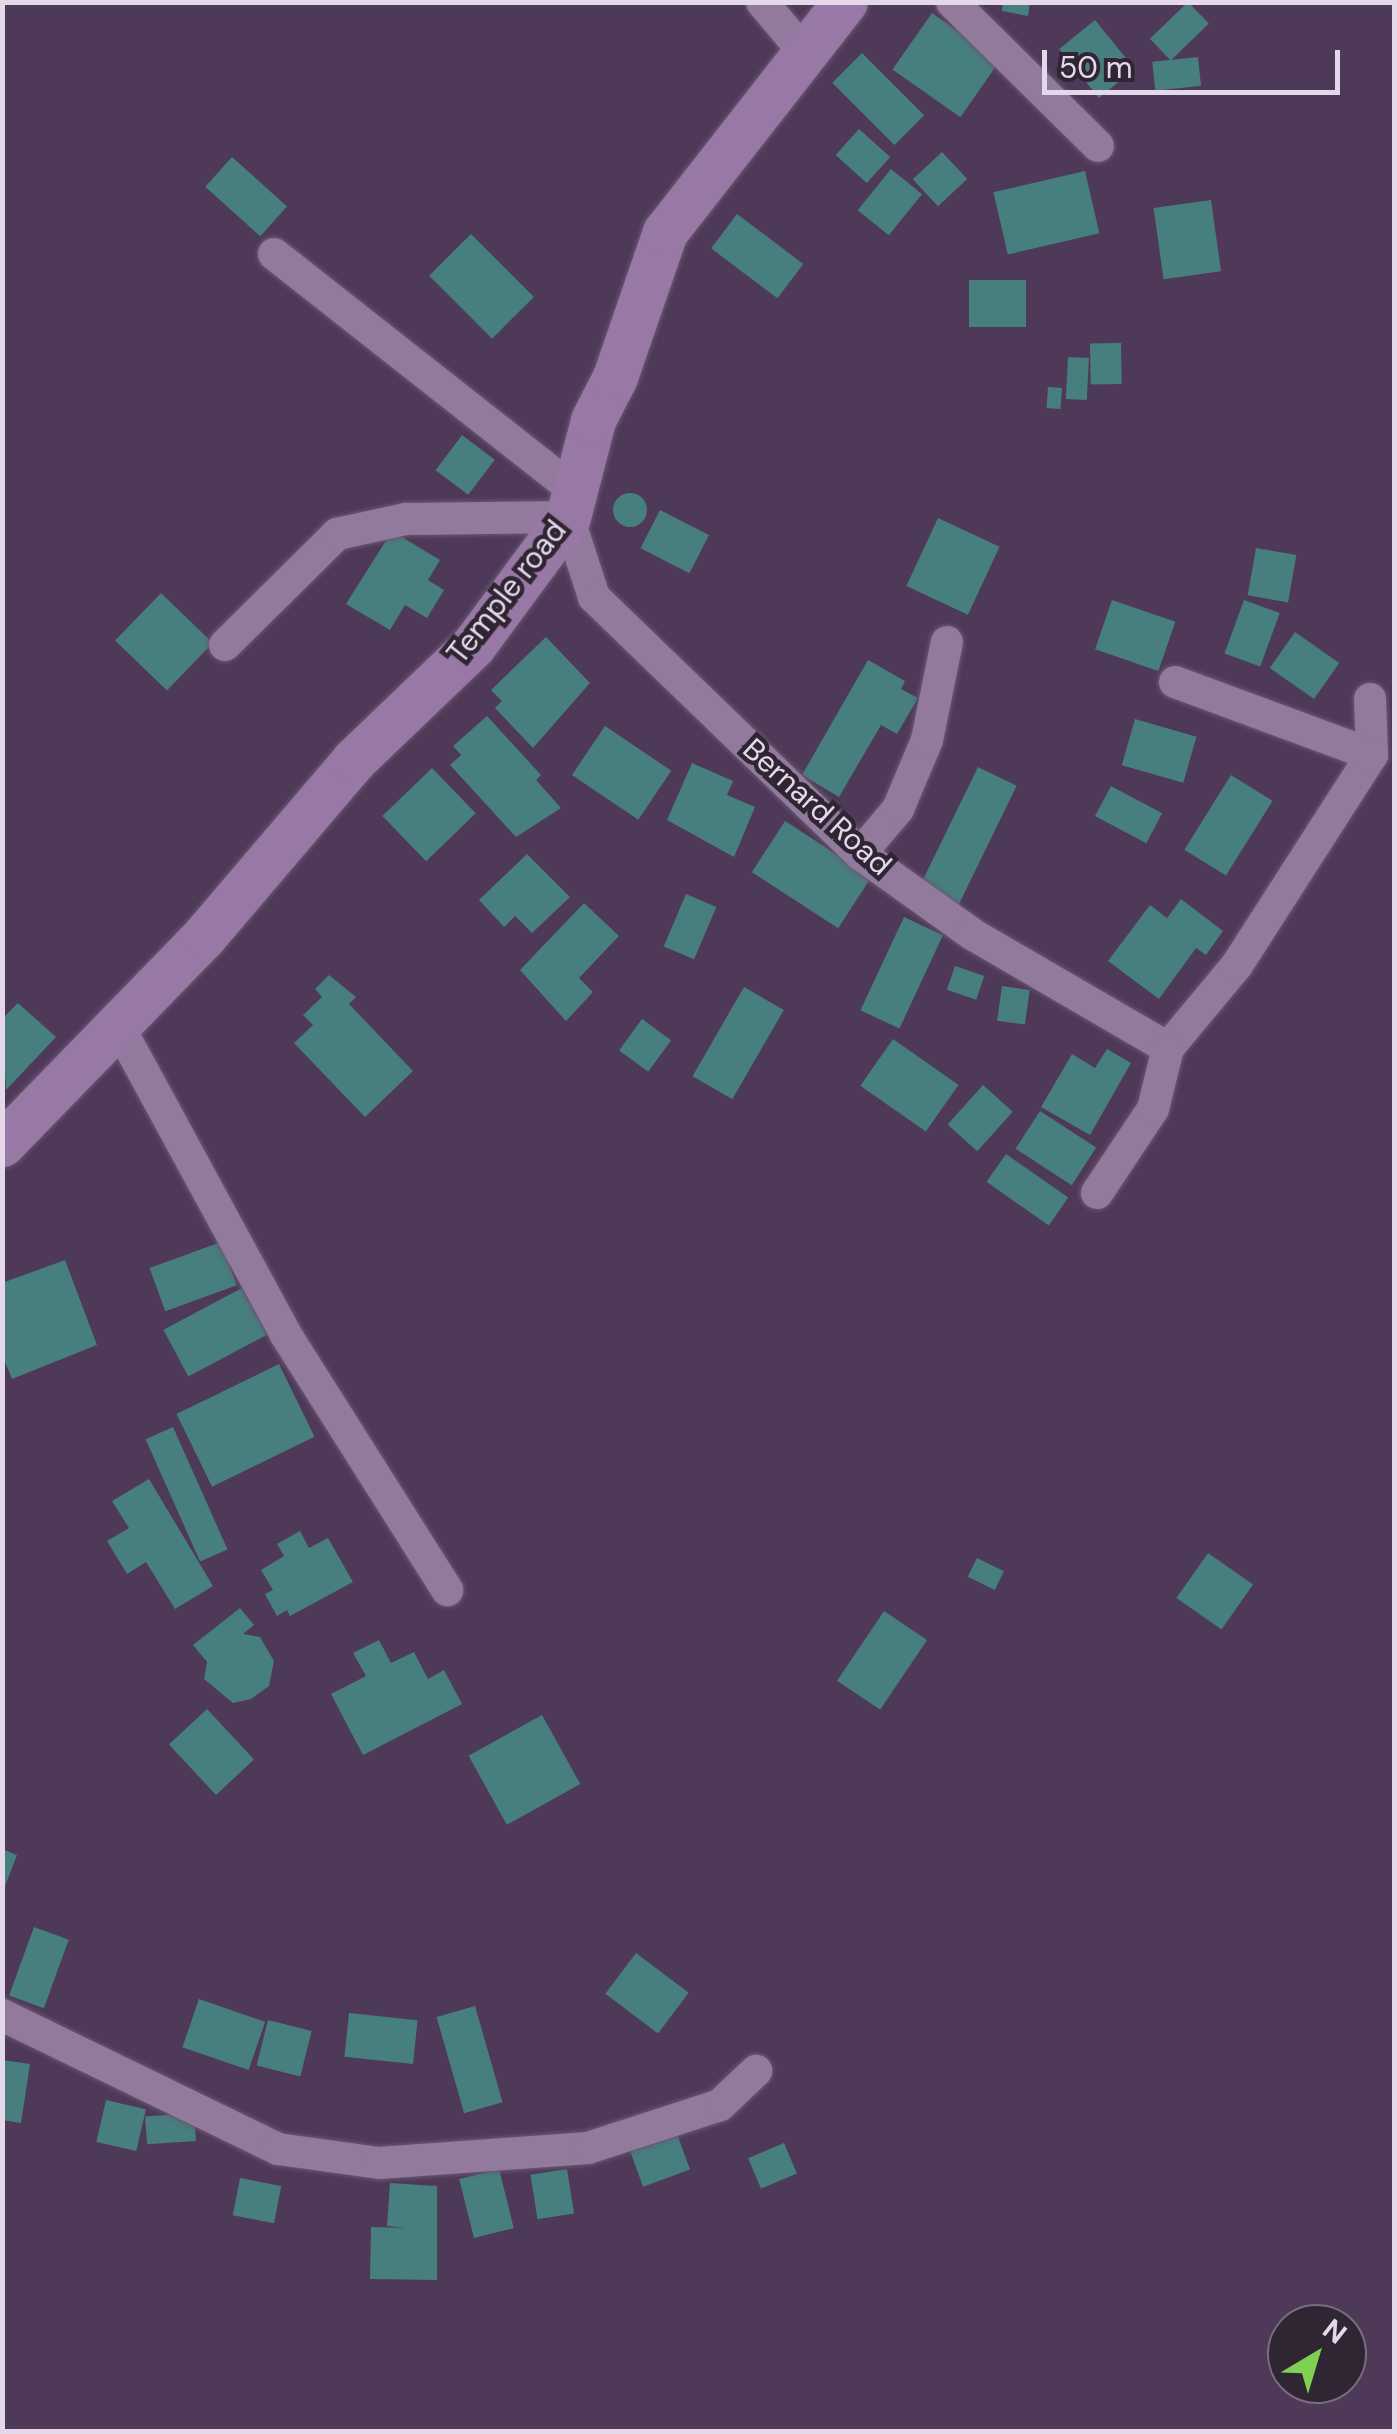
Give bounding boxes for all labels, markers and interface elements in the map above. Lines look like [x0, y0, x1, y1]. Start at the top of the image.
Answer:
scale bar [1047, 30, 1344, 92]
text: 50 m [1059, 48, 1133, 87]
street label: Temple road [440, 513, 574, 671]
street label: Bernard Road [735, 731, 899, 883]
north arrow [1267, 2304, 1367, 2404]
text: N [1315, 2311, 1354, 2352]

